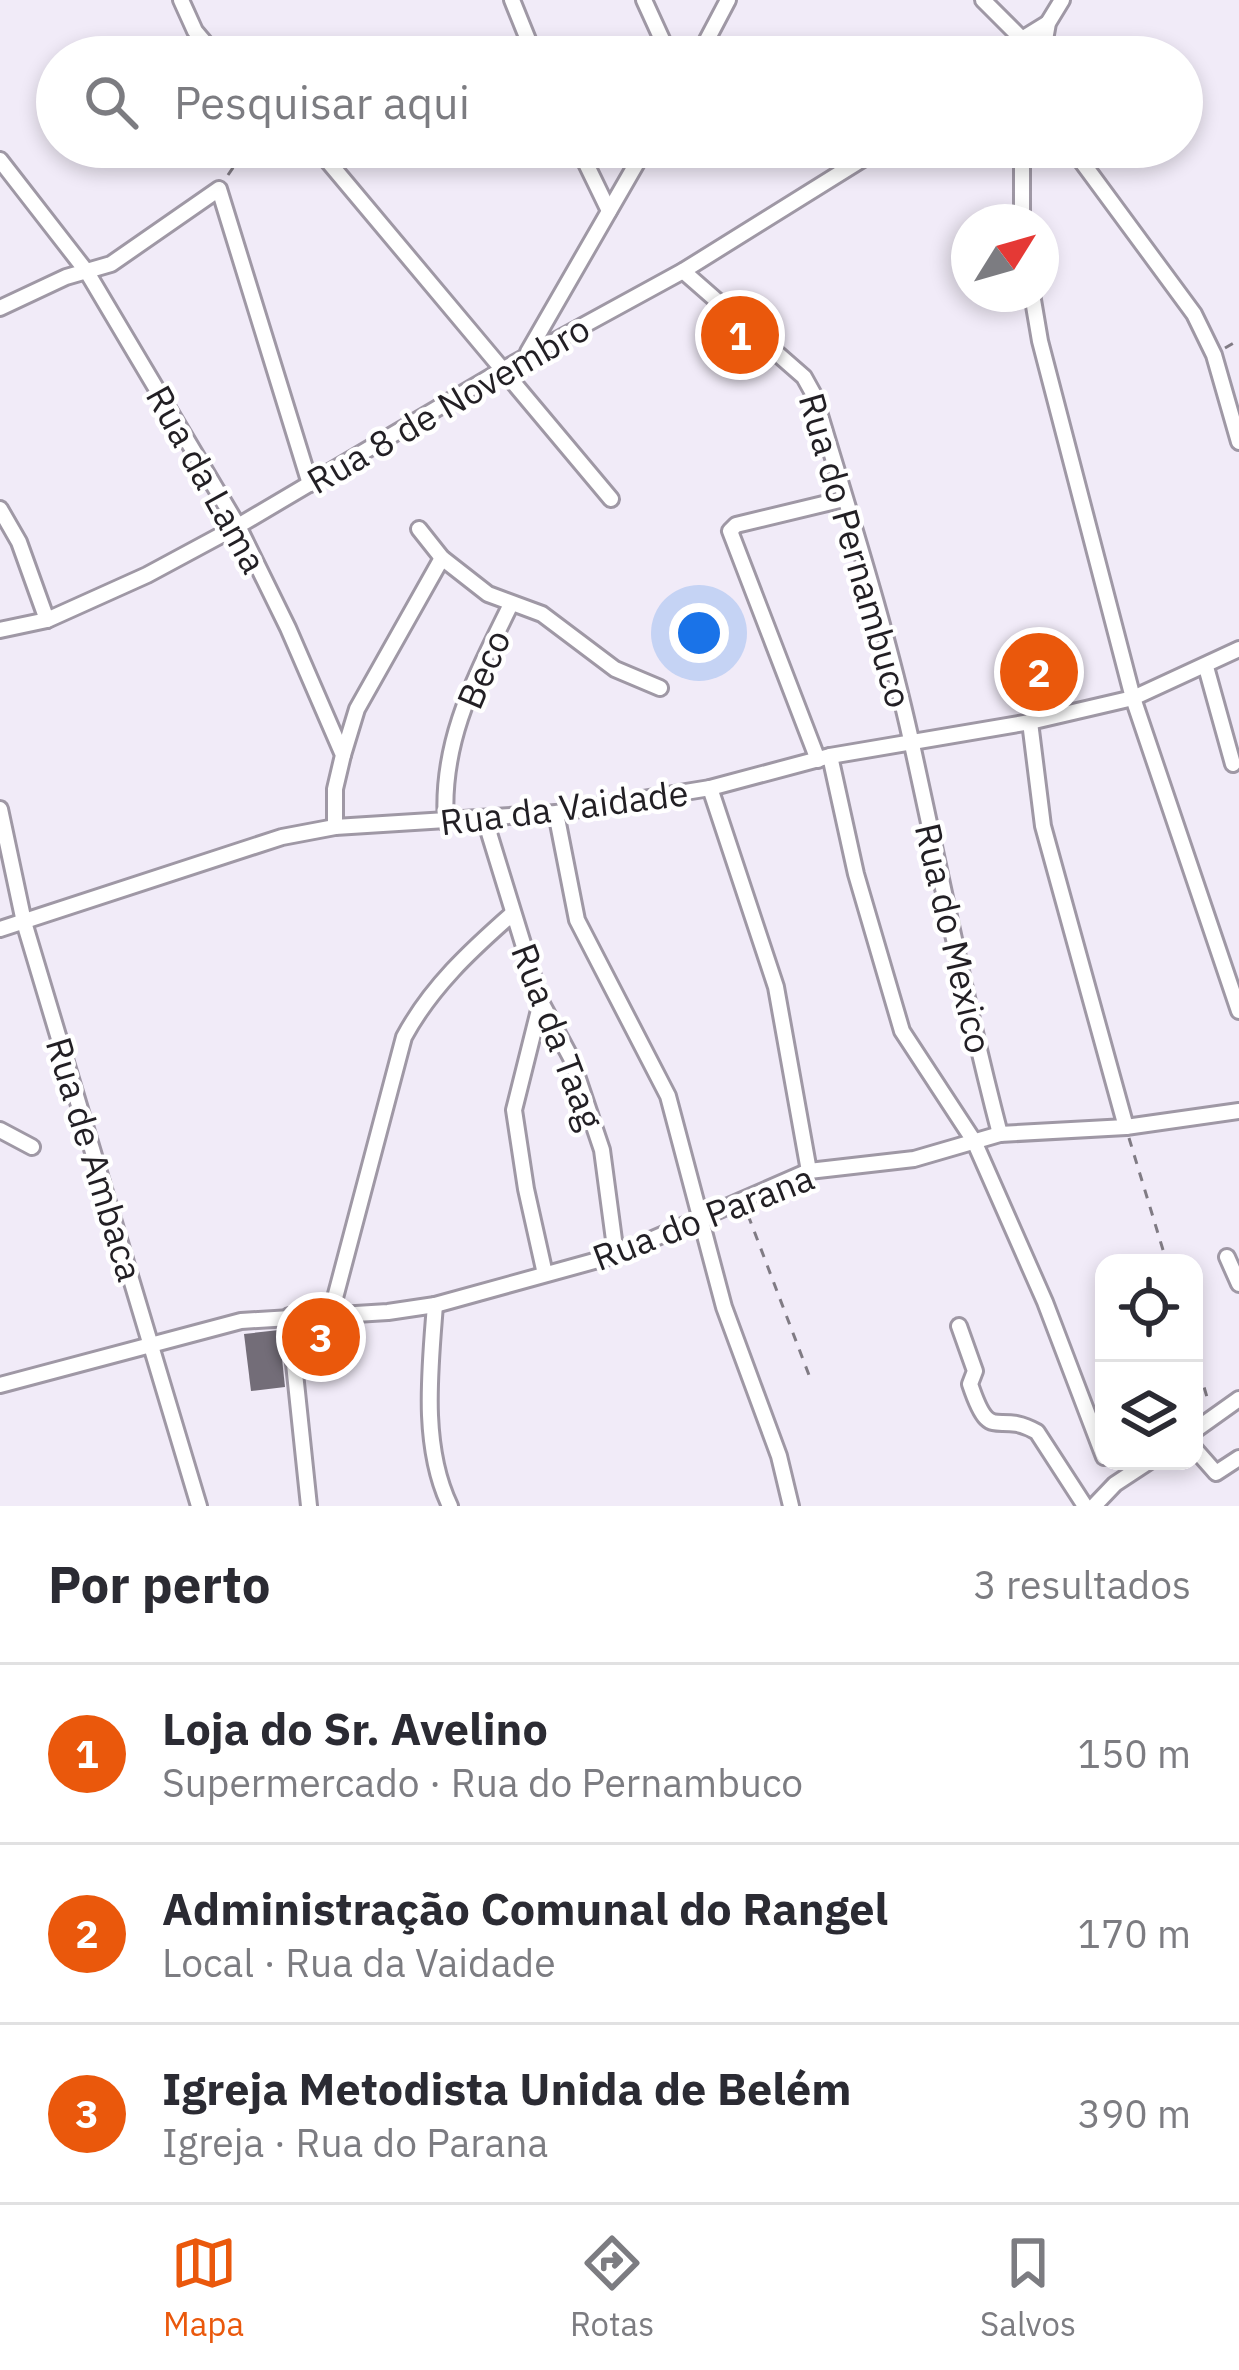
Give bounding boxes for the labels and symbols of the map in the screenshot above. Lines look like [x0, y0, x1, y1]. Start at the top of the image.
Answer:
north arrow [951, 204, 1059, 312]
pin: 1 [701, 290, 779, 380]
street label: Rua 8 de Novembro [298, 304, 598, 504]
street label: Rua da Lama [136, 377, 278, 581]
street label: Rua do Pernambuco [789, 387, 923, 713]
your location [669, 603, 729, 663]
street label: Beco [445, 622, 521, 716]
pin: 2 [1000, 627, 1078, 717]
street label: Rua da Vaidade [437, 768, 691, 846]
street label: Rua do Mexico [905, 818, 1003, 1058]
street label: Rua da Taag [501, 936, 615, 1136]
street label: Rua de Ambaca [36, 1031, 154, 1287]
street label: Rua do Parana [586, 1153, 820, 1281]
pin: 3 [282, 1292, 360, 1382]

